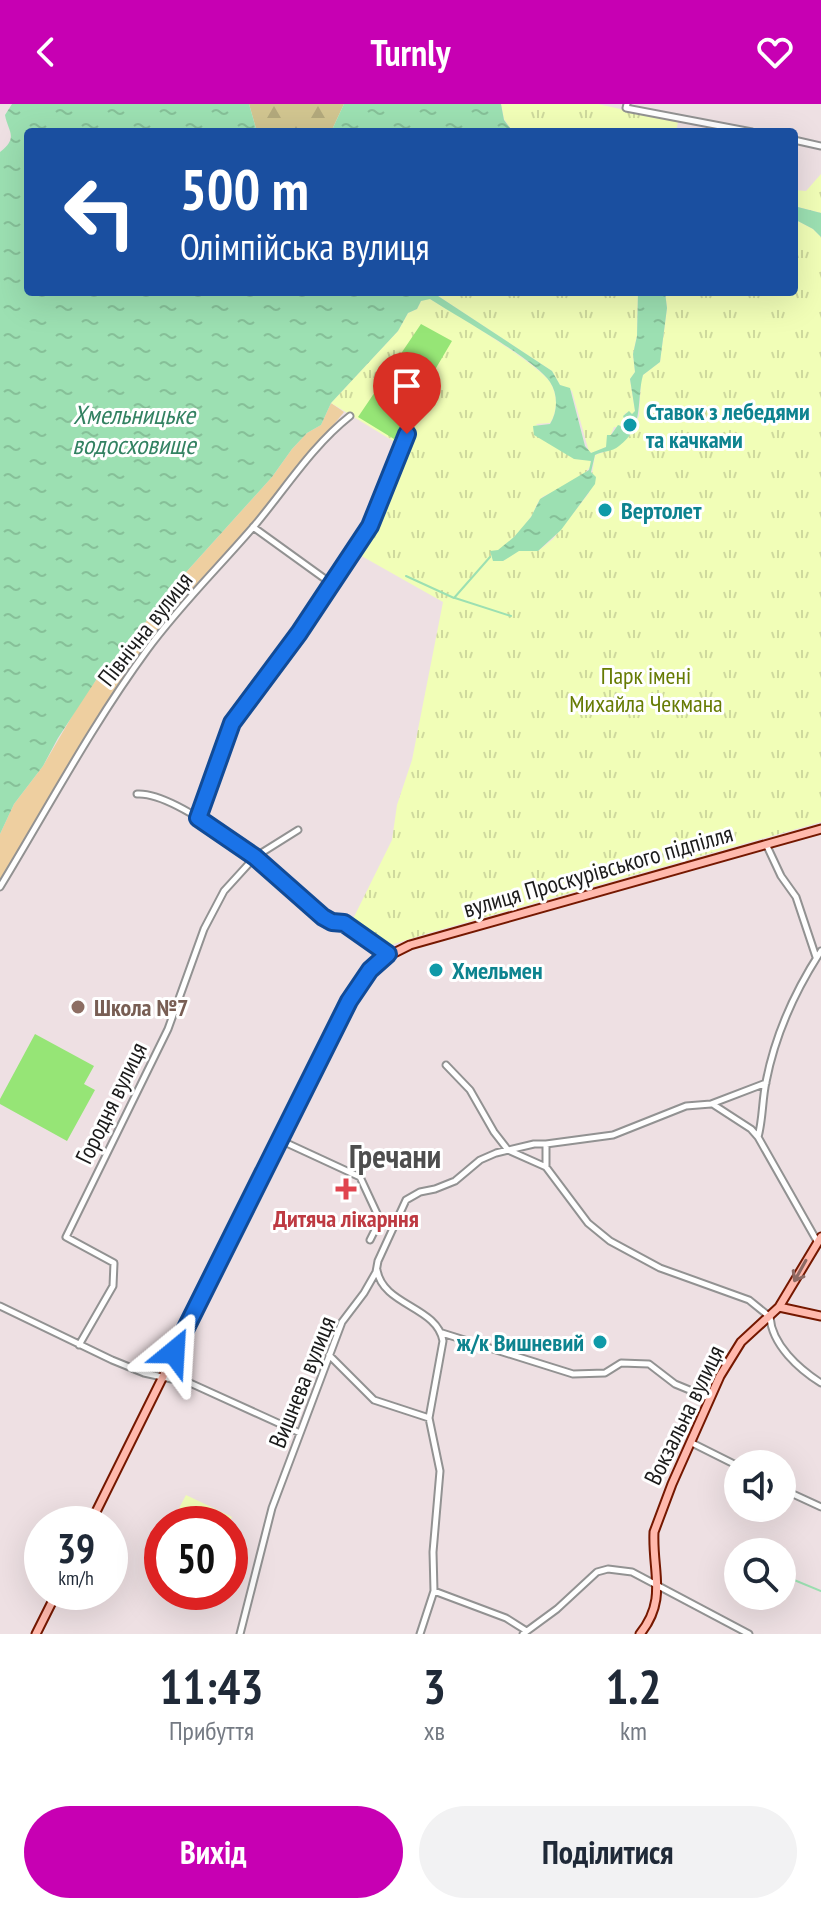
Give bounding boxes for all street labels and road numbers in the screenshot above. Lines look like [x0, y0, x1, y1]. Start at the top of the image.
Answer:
street label: Північна вулиця [91, 566, 199, 692]
street label: вулиця Проскурівського підпілля [460, 818, 736, 924]
street label: Городня вулиця [68, 1037, 154, 1169]
street label: Вишнева вулиця [262, 1312, 342, 1452]
street label: Вокзальна вулиця [637, 1340, 731, 1490]

